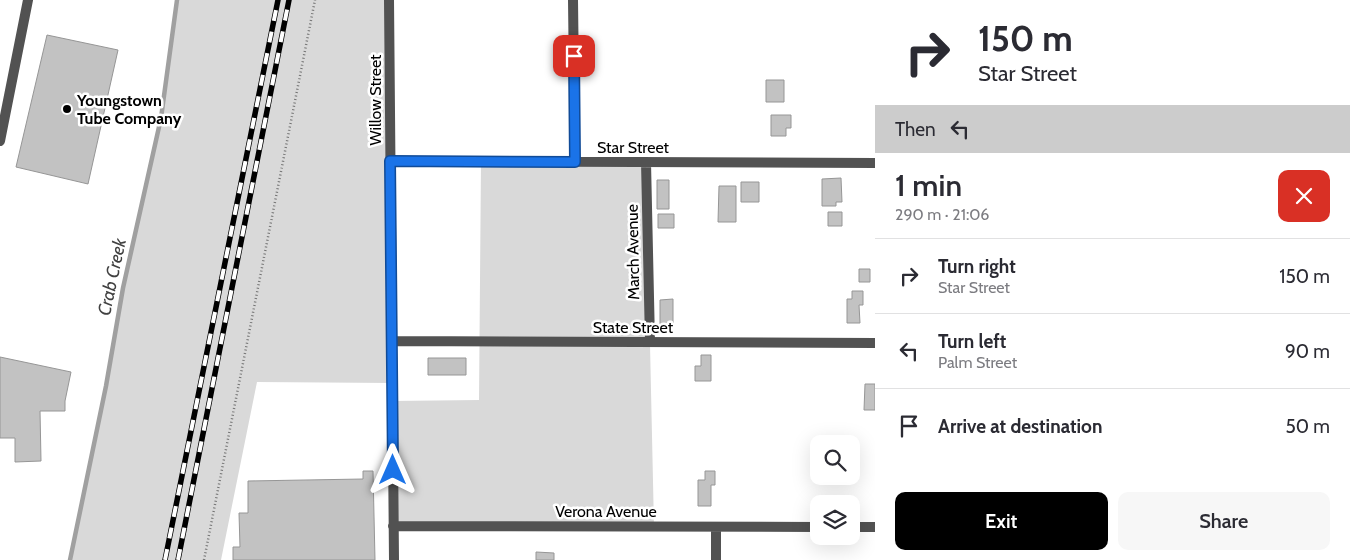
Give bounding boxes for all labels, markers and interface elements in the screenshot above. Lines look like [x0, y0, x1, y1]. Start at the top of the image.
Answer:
text: 150 m [978, 17, 1073, 60]
icon: right [895, 20, 960, 85]
pin [553, 35, 595, 77]
icon: arrive [560, 42, 588, 70]
street label: Willow Street [366, 54, 385, 145]
text: Star Street [978, 60, 1077, 87]
place label: Youngstown Tube Company [76, 91, 182, 128]
marker: Youngstown Tube Company [61, 103, 73, 115]
icon: left [946, 115, 974, 143]
text: Then [895, 118, 936, 141]
street label: Star Street [597, 138, 670, 157]
text: 1 min [895, 167, 962, 204]
button: close [1278, 170, 1330, 222]
street label: March Avenue [623, 204, 643, 300]
text: 290 m · 21:06 [895, 205, 989, 224]
water label: Crab Creek [93, 235, 131, 317]
text: Turn right [938, 255, 1016, 278]
icon: right [895, 262, 923, 290]
text: 150 m [1279, 265, 1330, 288]
text: Star Street [938, 278, 1010, 297]
street label: State Street [593, 318, 674, 337]
text: Turn left [938, 330, 1006, 353]
icon: left [895, 337, 923, 365]
text: 90 m [1285, 340, 1330, 363]
text: Palm Street [938, 353, 1017, 372]
icon: arrive [895, 412, 923, 440]
text: Arrive at destination [938, 415, 1102, 438]
text: 50 m [1286, 415, 1330, 438]
map controls [810, 435, 860, 545]
button: search [810, 435, 860, 485]
position arrow [366, 443, 418, 495]
button: Exit [895, 492, 1108, 550]
button: Share [1118, 492, 1330, 550]
button: layers [810, 495, 860, 545]
street label: Verona Avenue [555, 502, 657, 521]

